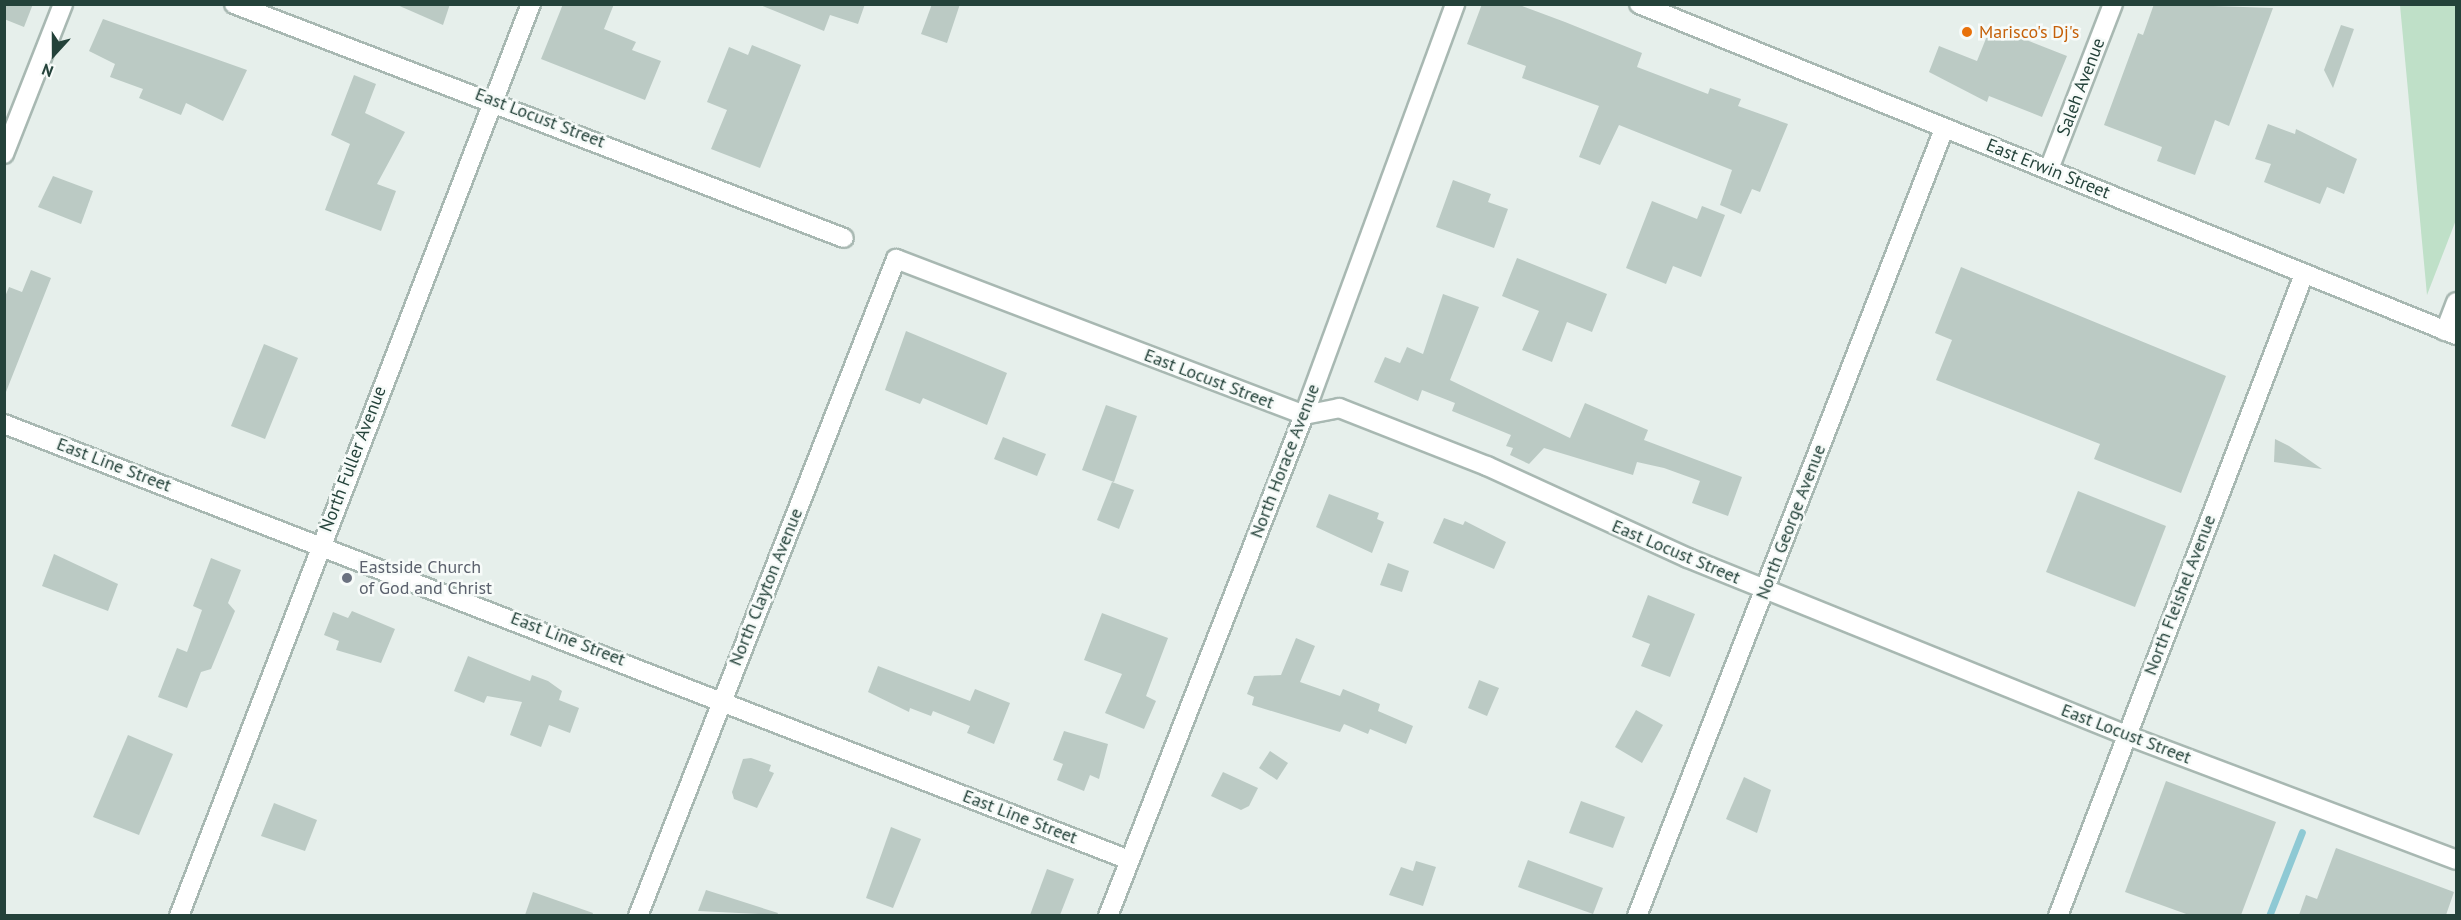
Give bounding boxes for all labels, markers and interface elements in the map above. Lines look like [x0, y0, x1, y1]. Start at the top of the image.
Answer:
place label: Marisco's Dj's [1979, 21, 2079, 43]
north arrow [24, 24, 84, 84]
marker: Marisco's Dj's [1960, 25, 1974, 39]
street label: Saleh Avenue [2052, 35, 2110, 139]
text: N [39, 60, 56, 82]
street label: East Locust Street [472, 83, 608, 153]
street label: East Erwin Street [1983, 134, 2113, 204]
street label: East Locust Street [1141, 344, 1277, 414]
street label: North Horace Avenue [1246, 381, 1324, 541]
street label: North Fuller Avenue [315, 383, 391, 535]
street label: East Line Street [54, 433, 174, 497]
street label: North George Avenue [1751, 441, 1831, 603]
street label: North Clayton Avenue [724, 505, 808, 669]
street label: North Fleishel Avenue [2139, 512, 2221, 678]
street label: East Locust Street [1609, 515, 1743, 589]
place label: Eastside Church of God and Christ [359, 557, 492, 600]
marker: Eastside Church of God and Christ [340, 571, 354, 585]
street label: East Line Street [508, 607, 628, 671]
street label: East Locust Street [2058, 699, 2194, 769]
street label: East Line Street [960, 785, 1080, 849]

